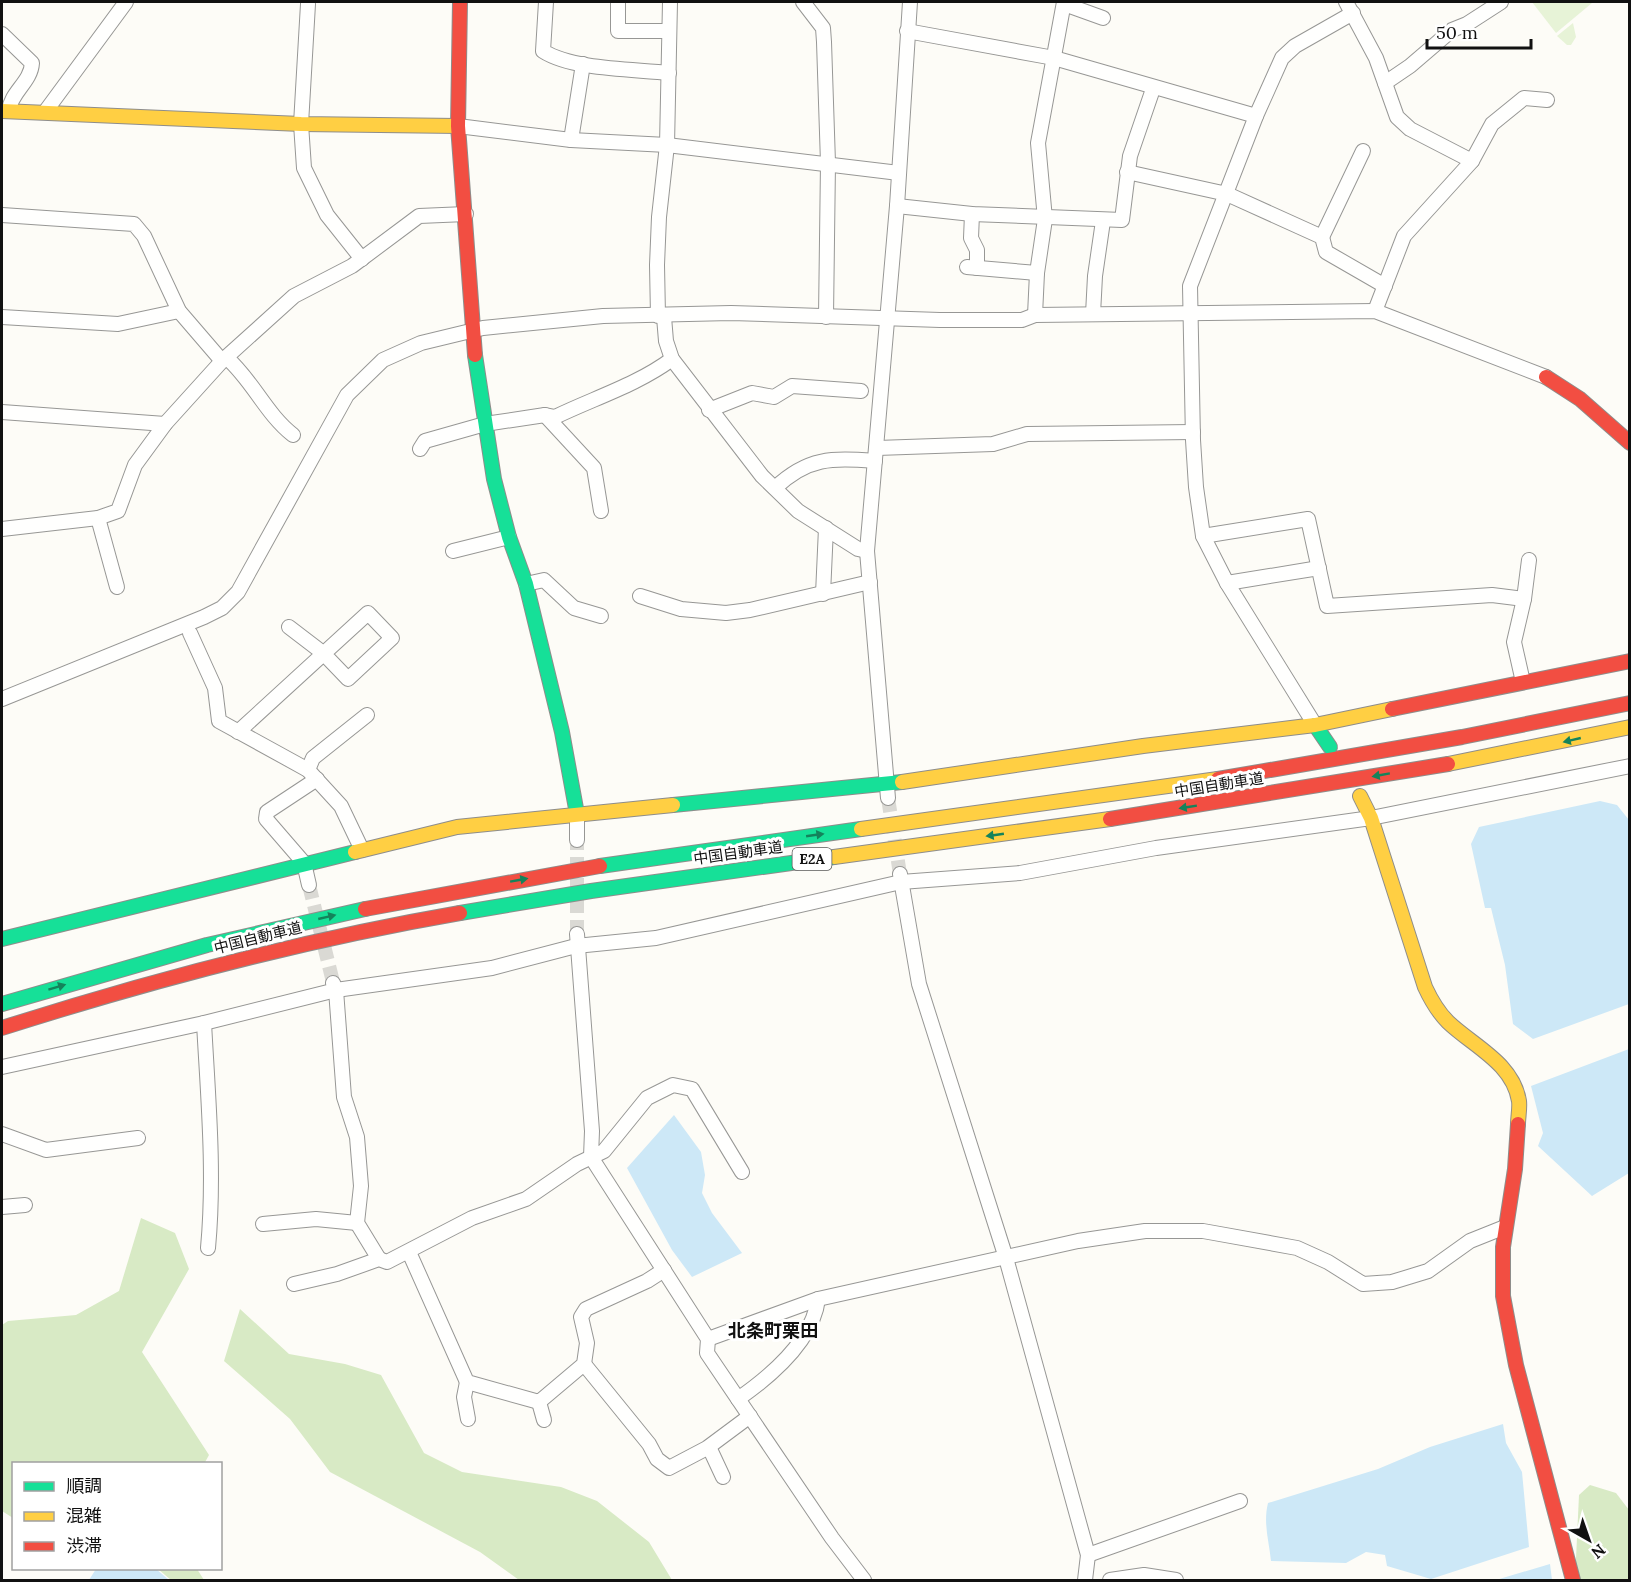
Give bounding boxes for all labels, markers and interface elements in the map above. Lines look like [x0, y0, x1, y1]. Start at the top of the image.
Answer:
scale bar [1427, 12, 1530, 50]
text: 50 m [1436, 21, 1478, 44]
one-way arrow [1563, 735, 1582, 745]
street label: 中国自動車道 [1173, 768, 1265, 801]
one-way arrow [1371, 771, 1390, 780]
one-way arrow [1179, 802, 1198, 811]
one-way arrow [806, 831, 825, 840]
one-way arrow [986, 831, 1005, 840]
street label: 中国自動車道 [692, 837, 784, 868]
road number: E2A [792, 848, 832, 870]
one-way arrow [509, 875, 528, 884]
one-way arrow [318, 911, 337, 921]
street label: 中国自動車道 [212, 917, 304, 958]
one-way arrow [48, 982, 66, 991]
district label: 北条町栗田 [728, 1319, 818, 1342]
legend [12, 1462, 222, 1570]
text: 順調 [66, 1474, 102, 1497]
text: 混雑 [66, 1504, 102, 1527]
north arrow [1559, 1510, 1619, 1570]
text: 渋滞 [66, 1534, 102, 1557]
text: N [1587, 1540, 1610, 1563]

